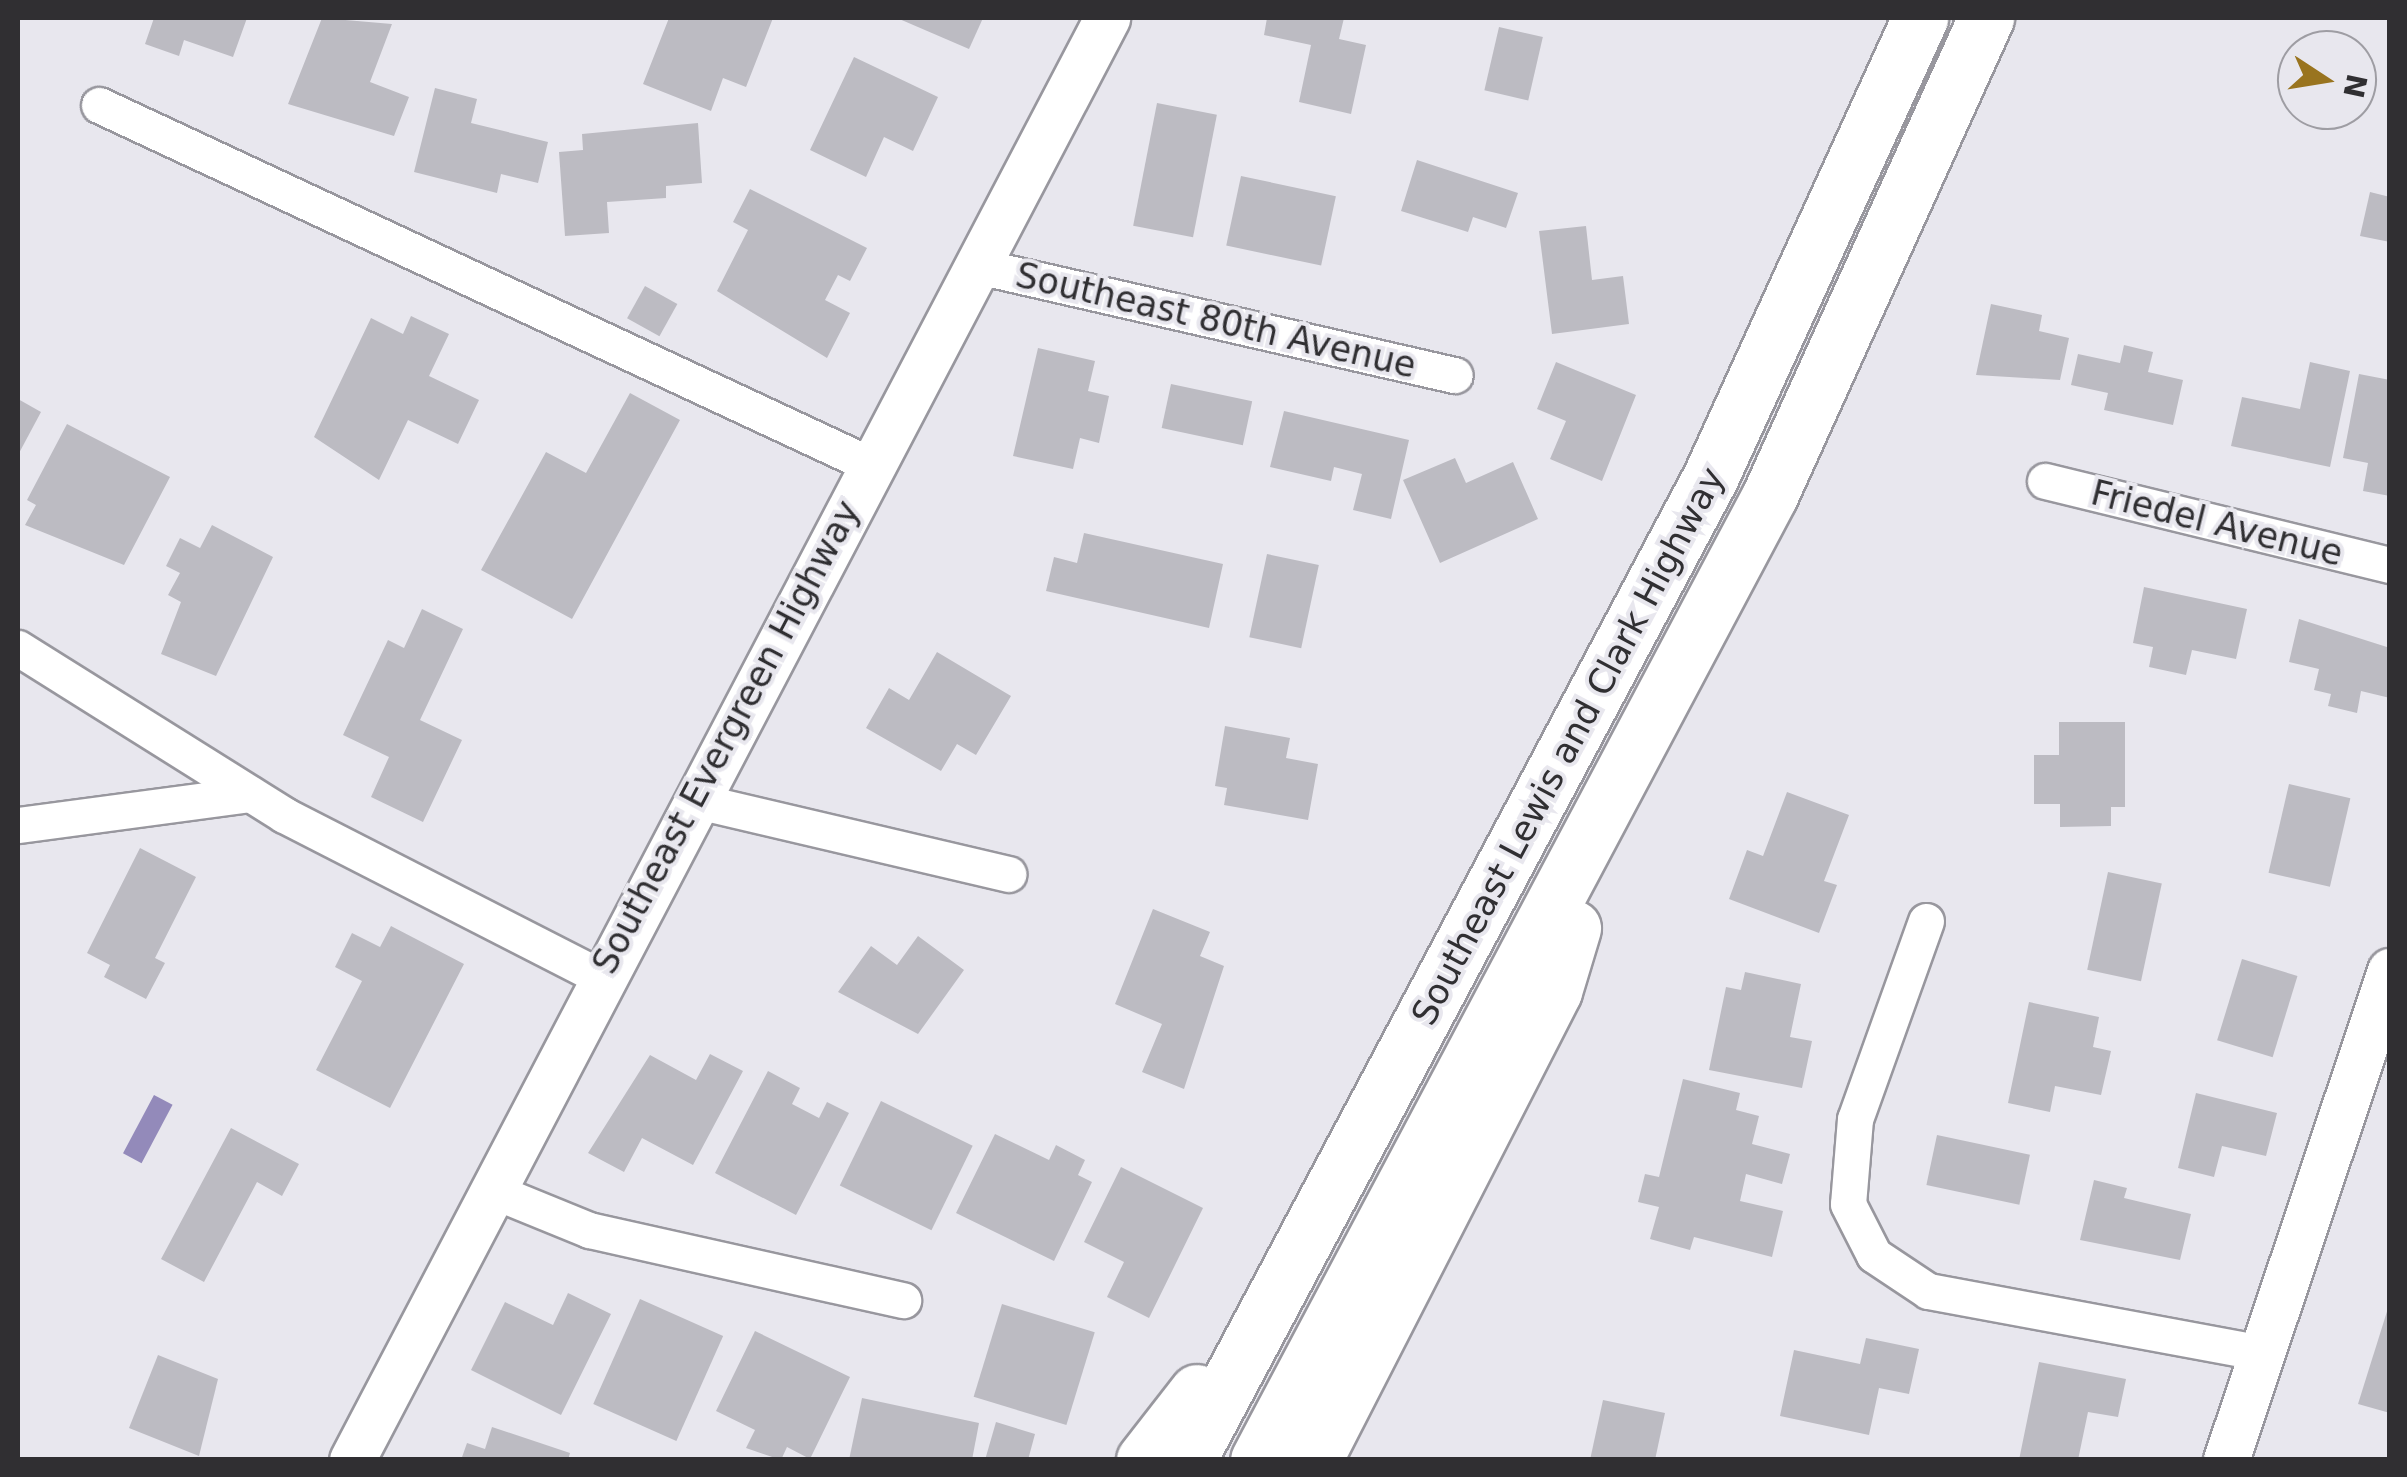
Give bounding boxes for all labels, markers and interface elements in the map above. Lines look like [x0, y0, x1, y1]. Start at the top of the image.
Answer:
north arrow [2277, 30, 2377, 130]
text: N [2336, 71, 2373, 101]
street label: Southeast 80th Avenue [1012, 253, 1420, 387]
street label: Southeast Lewis and Clark Highway [1403, 460, 1733, 1032]
street label: Friedel Avenue [2087, 471, 2347, 575]
street label: Southeast Evergreen Highway [583, 493, 869, 981]

